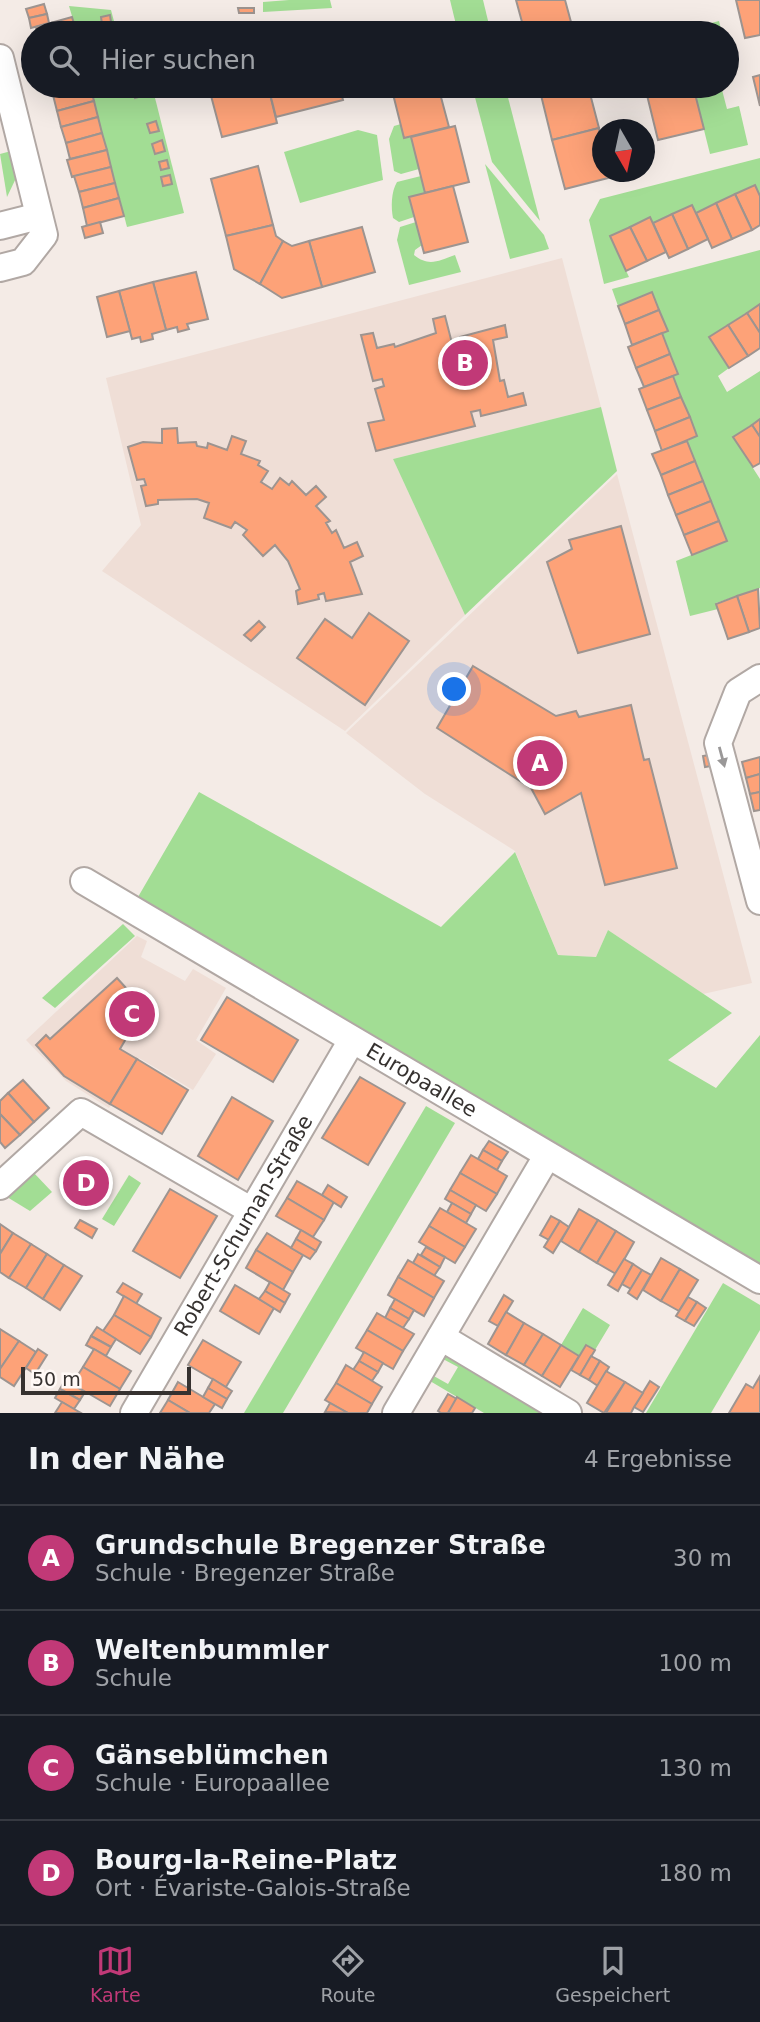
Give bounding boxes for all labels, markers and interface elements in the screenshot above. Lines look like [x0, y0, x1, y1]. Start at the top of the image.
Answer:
search box [21, 21, 739, 98]
icon: search [45, 41, 83, 79]
text: Hier suchen [101, 45, 256, 75]
north arrow [592, 119, 655, 182]
pin: B [442, 337, 488, 389]
your location [437, 672, 471, 706]
pin: A [517, 737, 563, 789]
one-way arrow [717, 746, 728, 768]
pin: C [109, 988, 155, 1040]
street label: Europaallee [362, 1038, 481, 1122]
street label: Robert-Schuman-Straße [169, 1111, 317, 1341]
pin: D [63, 1157, 109, 1209]
scale bar [21, 1364, 191, 1396]
text: 50 m [32, 1368, 81, 1390]
text: In der Nähe [28, 1441, 225, 1476]
text: 4 Ergebnisse [584, 1446, 732, 1472]
text: Grundschule Bregenzer Straße [95, 1530, 546, 1560]
text: A [42, 1545, 60, 1571]
text: 30 m [673, 1545, 732, 1571]
text: Schule · Bregenzer Straße [95, 1560, 395, 1586]
text: Weltenbummler [95, 1635, 329, 1665]
text: B [42, 1650, 60, 1676]
text: 100 m [658, 1650, 732, 1676]
text: Schule [95, 1665, 172, 1691]
text: Gänseblümchen [95, 1740, 329, 1770]
text: C [43, 1755, 59, 1781]
text: 130 m [658, 1755, 732, 1781]
text: Schule · Europaallee [95, 1770, 330, 1796]
text: Bourg-la-Reine-Platz [95, 1845, 397, 1875]
text: D [41, 1860, 61, 1886]
text: 180 m [658, 1860, 732, 1886]
text: Ort · Évariste-Galois-Straße [95, 1875, 411, 1901]
tab: Karte [90, 1942, 141, 2006]
tab: Route [320, 1942, 376, 2006]
tab: Gespeichert [555, 1942, 670, 2006]

